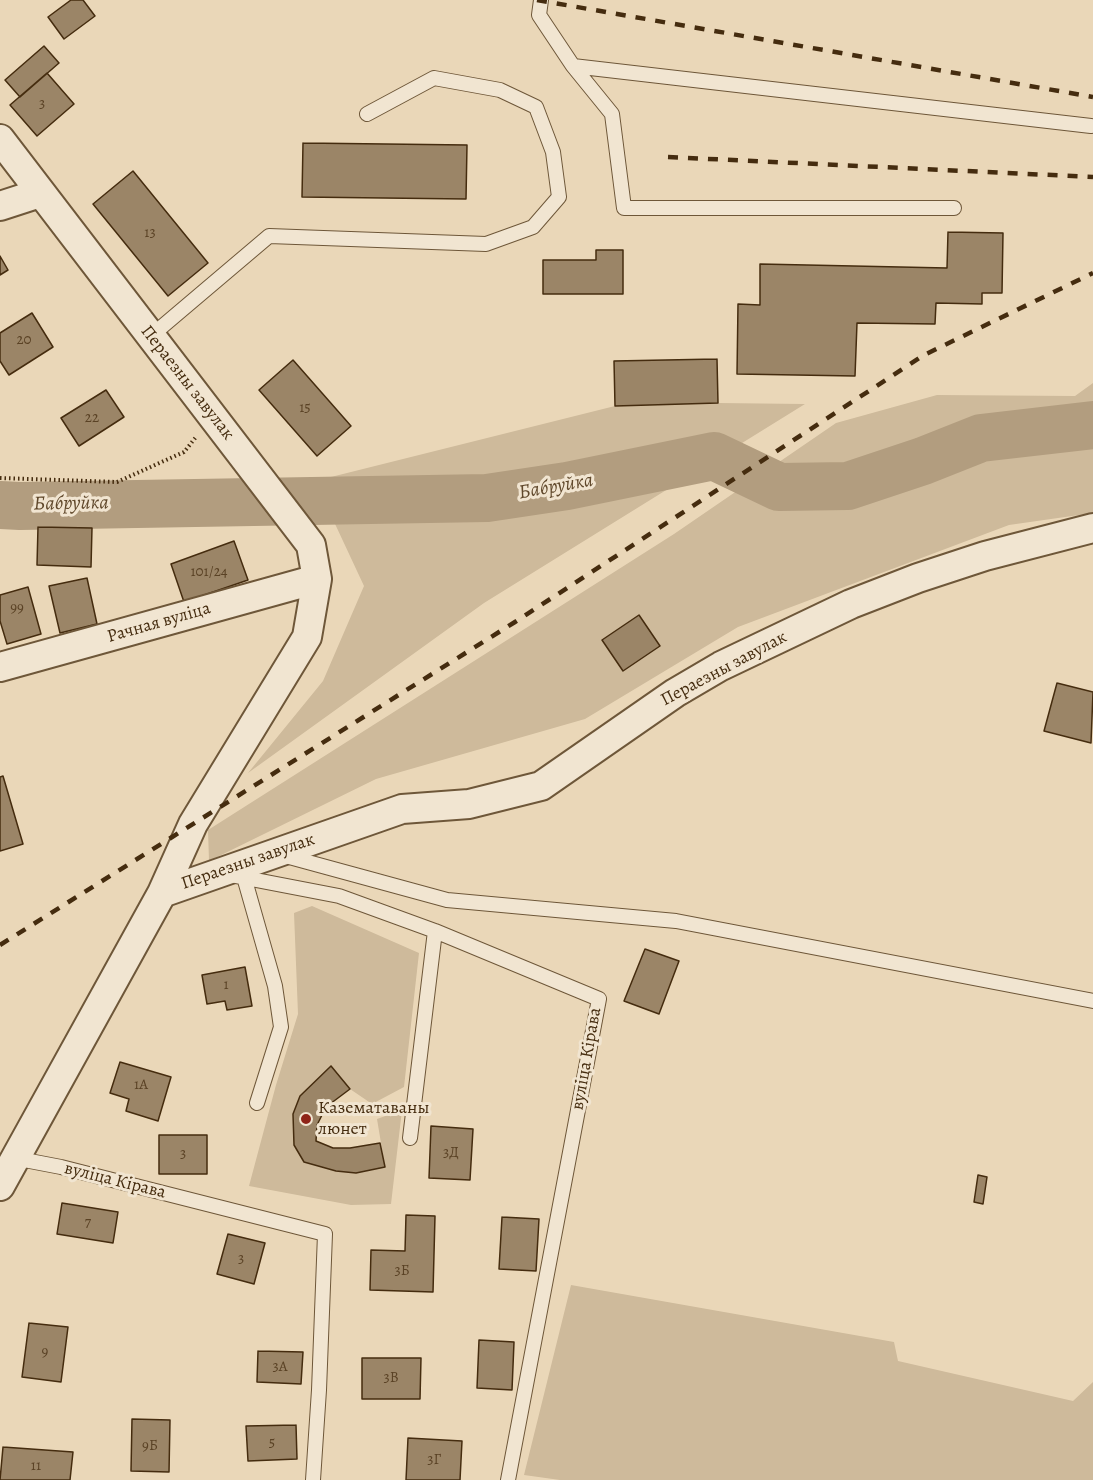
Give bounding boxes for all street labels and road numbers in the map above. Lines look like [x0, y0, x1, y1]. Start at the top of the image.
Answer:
street label: Пераезны завулак [135, 321, 239, 445]
street label: Рачная вуліца [105, 598, 213, 648]
street label: Пераезны завулак [657, 627, 791, 711]
street label: Пераезны завулак [178, 829, 318, 895]
street label: вуліца Кірава [567, 1006, 607, 1112]
street label: вуліца Кірава [62, 1158, 168, 1204]

